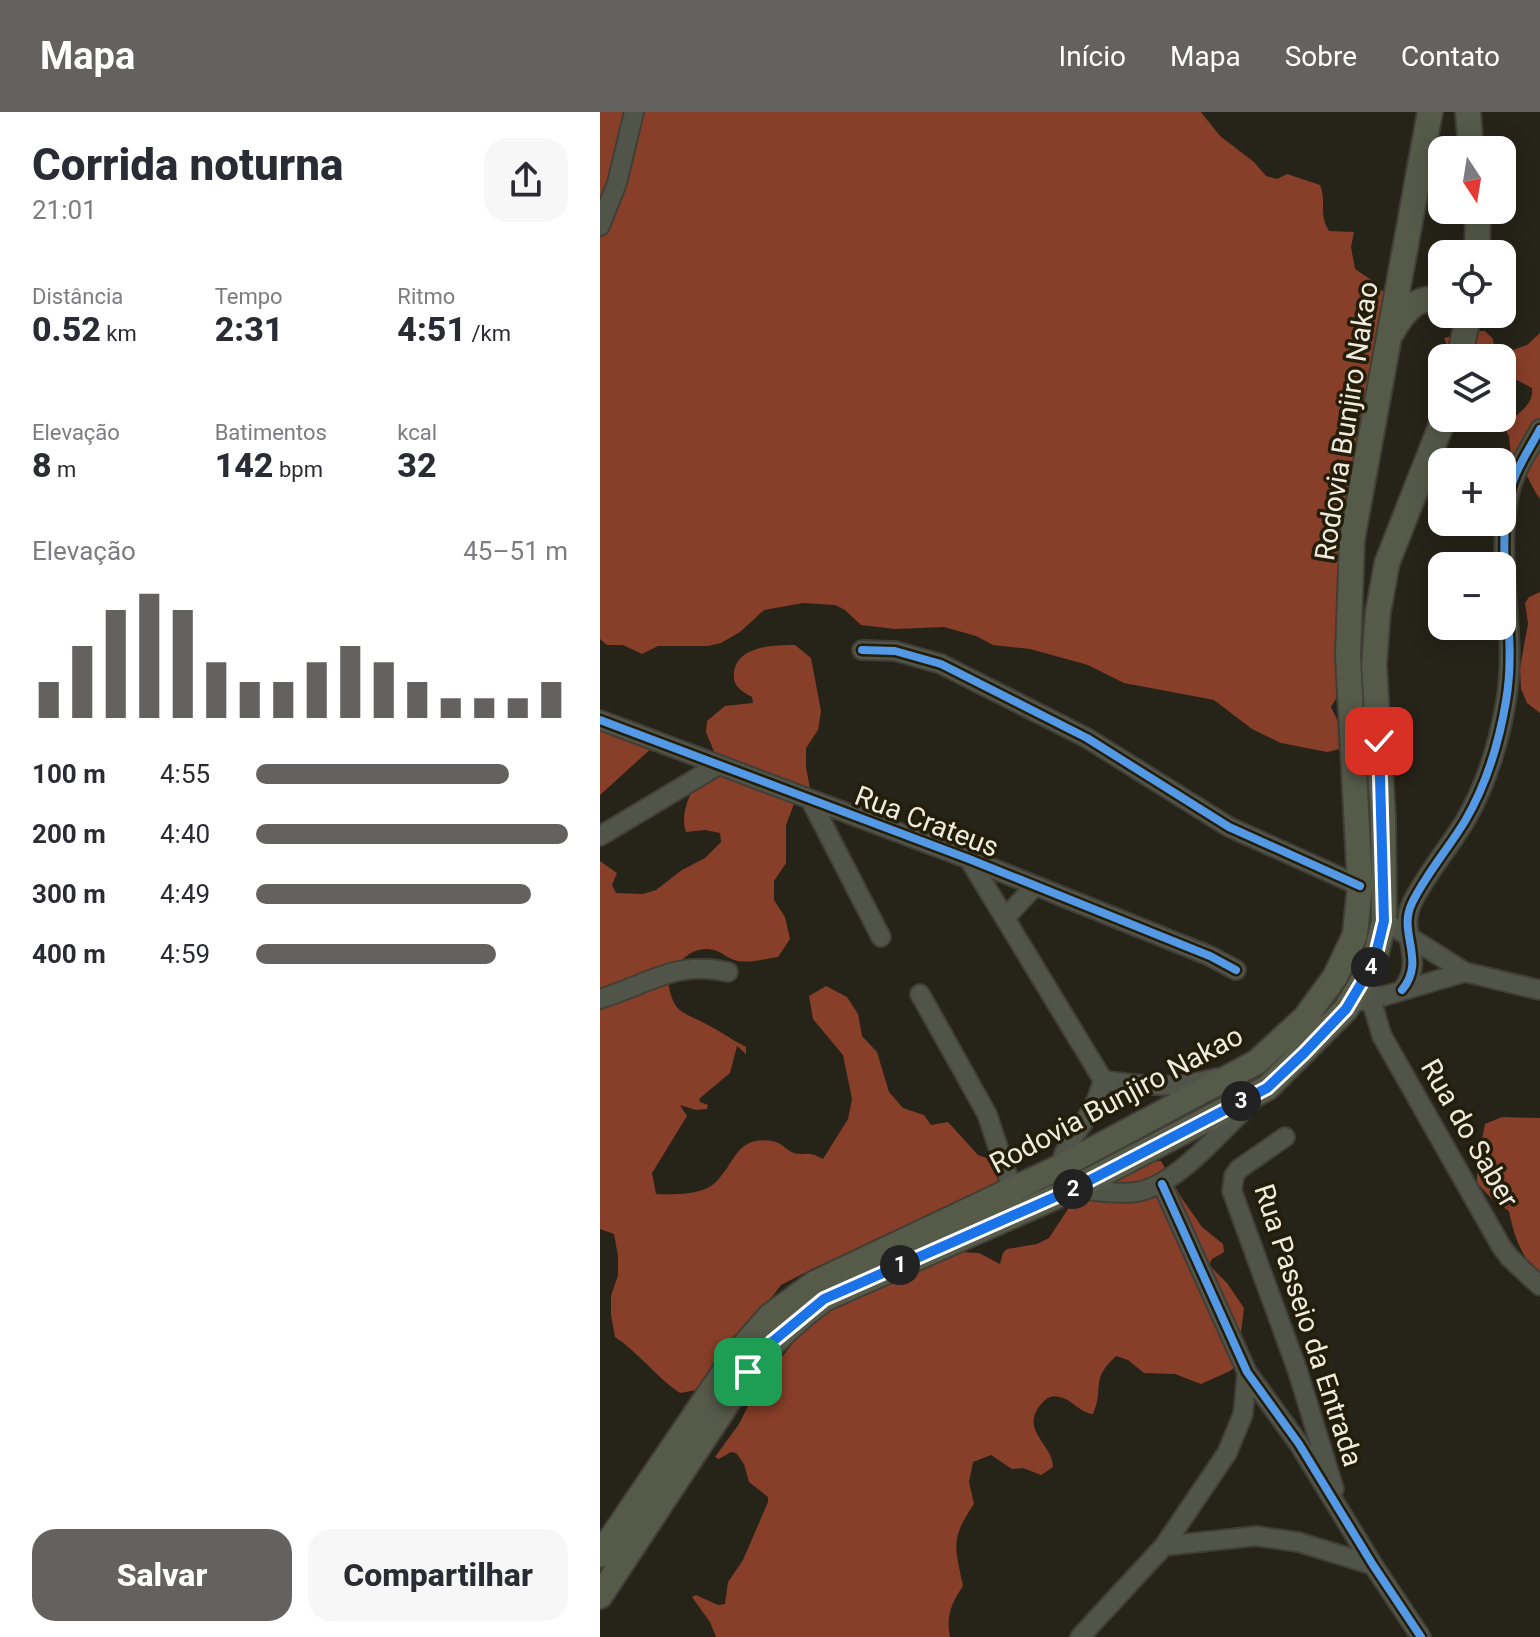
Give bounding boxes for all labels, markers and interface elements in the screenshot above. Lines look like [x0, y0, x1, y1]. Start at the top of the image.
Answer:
text: Mapa [40, 34, 135, 78]
text: Início [1059, 40, 1126, 73]
text: Mapa [1170, 40, 1241, 73]
text: Sobre [1285, 40, 1357, 73]
text: Contato [1401, 40, 1500, 73]
north arrow [1428, 136, 1516, 224]
map controls [1428, 136, 1516, 640]
button: share [484, 138, 568, 222]
text: Corrida noturna [32, 139, 343, 191]
text: 21:01 [32, 195, 97, 225]
button: locate [1428, 240, 1516, 328]
street label: Rodovia Bunjiro Nakao [1308, 279, 1385, 563]
text: Distância [32, 284, 123, 309]
text: Tempo [215, 284, 283, 309]
text: Ritmo [397, 284, 455, 309]
text: 0.52 [32, 309, 101, 349]
text: 2:31 [215, 309, 283, 349]
text: 4:51 [397, 309, 466, 349]
text: km [101, 321, 137, 346]
text: /km [466, 321, 511, 346]
button: layers [1428, 344, 1516, 432]
text: Elevação [32, 420, 120, 445]
text: Batimentos [215, 420, 327, 445]
text: kcal [397, 420, 437, 445]
text: 8 [32, 445, 52, 485]
text: 142 [215, 445, 273, 485]
text: 32 [397, 445, 437, 485]
button: + [1428, 448, 1516, 536]
text: m [52, 457, 76, 482]
text: bpm [273, 457, 323, 482]
text: Elevação [32, 536, 136, 566]
text: 45–51 m [463, 536, 568, 566]
button: − [1428, 552, 1516, 640]
pin [1345, 707, 1413, 775]
icon: check [1357, 719, 1401, 763]
text: 100 m [32, 759, 106, 789]
text: 4:55 [160, 759, 210, 789]
street label: Rua Crateus [850, 779, 1003, 864]
text: 200 m [32, 819, 106, 849]
text: 4:40 [160, 819, 210, 849]
text: 300 m [32, 879, 106, 909]
text: 4:49 [160, 879, 210, 909]
text: 400 m [32, 939, 106, 969]
text: 4:59 [160, 939, 210, 969]
pin: 4 [1351, 947, 1391, 987]
text: 4 [1365, 954, 1377, 979]
street label: Rodovia Bunjiro Nakao [984, 1019, 1248, 1180]
street label: Rua do Saber [1414, 1053, 1525, 1214]
pin: 3 [1221, 1081, 1261, 1121]
text: 3 [1235, 1088, 1247, 1113]
pin: 2 [1053, 1169, 1093, 1209]
text: 2 [1067, 1176, 1079, 1201]
street label: Rua Passeio da Entrada [1247, 1180, 1370, 1470]
pin: 1 [880, 1245, 920, 1285]
text: 1 [894, 1252, 906, 1277]
pin [714, 1338, 782, 1406]
icon: arrive [726, 1350, 770, 1394]
button: Salvar [32, 1529, 292, 1621]
button: Compartilhar [308, 1529, 568, 1621]

